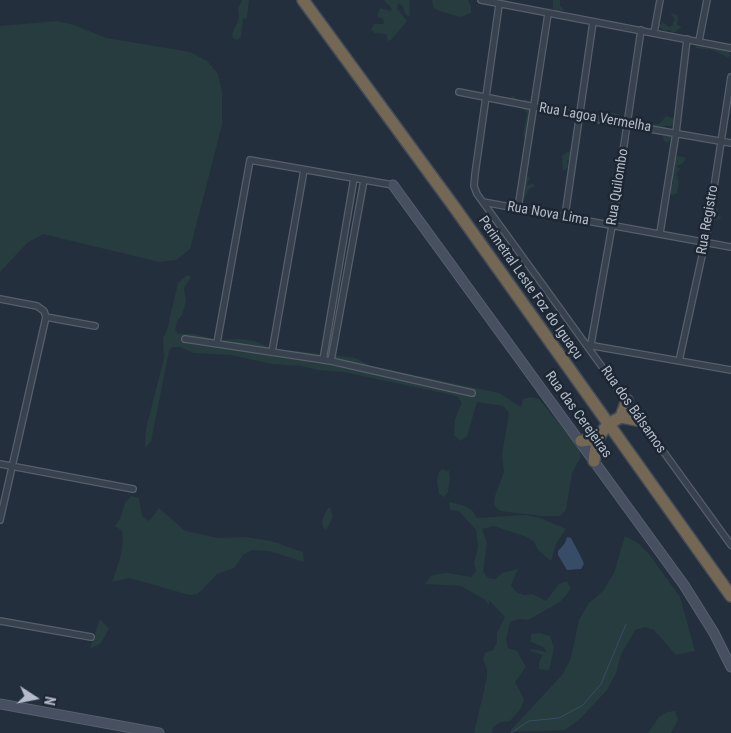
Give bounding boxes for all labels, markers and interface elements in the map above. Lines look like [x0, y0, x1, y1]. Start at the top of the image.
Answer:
street label: Rua Lagoa Vermelha [538, 100, 652, 136]
street label: Rua Quilombo [604, 148, 632, 226]
street label: Rua Registro [694, 184, 722, 256]
street label: Rua Nova Lima [506, 199, 590, 229]
street label: Perimetral Leste Foz do Iguaçu [474, 213, 586, 363]
street label: Rua dos Bálsamos [597, 363, 669, 457]
street label: Rua das Cerejeiras [541, 369, 615, 461]
north arrow [10, 673, 60, 723]
text: N [41, 695, 58, 707]

